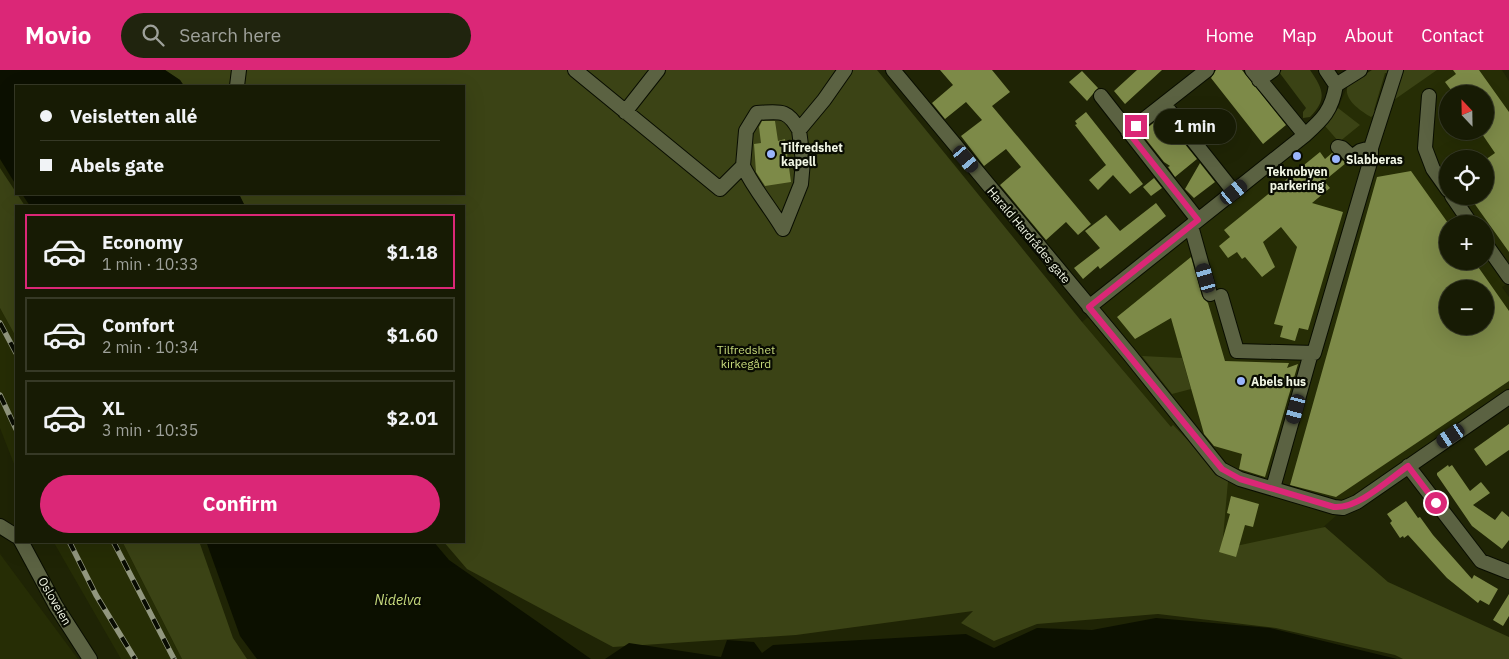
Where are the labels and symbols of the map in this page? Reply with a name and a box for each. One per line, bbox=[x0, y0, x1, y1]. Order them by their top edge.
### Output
north arrow bbox=[1439, 85, 1494, 140]
callout: 1 min bbox=[1154, 108, 1236, 144]
route end bbox=[1125, 115, 1147, 137]
place label: Tilfredshet kapell bbox=[781, 140, 843, 169]
car bbox=[950, 143, 981, 175]
marker: Tilfredshet kapell bbox=[765, 148, 777, 160]
marker: Teknobyen parkering bbox=[1291, 150, 1303, 162]
place label: Slabberas bbox=[1346, 152, 1403, 167]
marker: Slabberas bbox=[1330, 153, 1342, 165]
place label: Teknobyen parkering bbox=[1266, 164, 1328, 193]
car bbox=[1217, 177, 1250, 207]
street label: Harald Hardrådes gate bbox=[984, 184, 1074, 287]
car bbox=[1194, 262, 1217, 294]
park label: Tilfredshet kirkegård bbox=[717, 342, 775, 371]
place label: Abels hus bbox=[1251, 374, 1306, 389]
marker: Abels hus bbox=[1235, 375, 1247, 387]
car bbox=[1284, 393, 1307, 425]
car bbox=[1434, 421, 1467, 451]
route start bbox=[1425, 492, 1447, 514]
street label: Osloveien bbox=[35, 574, 75, 628]
water label: Nidelva bbox=[374, 591, 422, 609]

